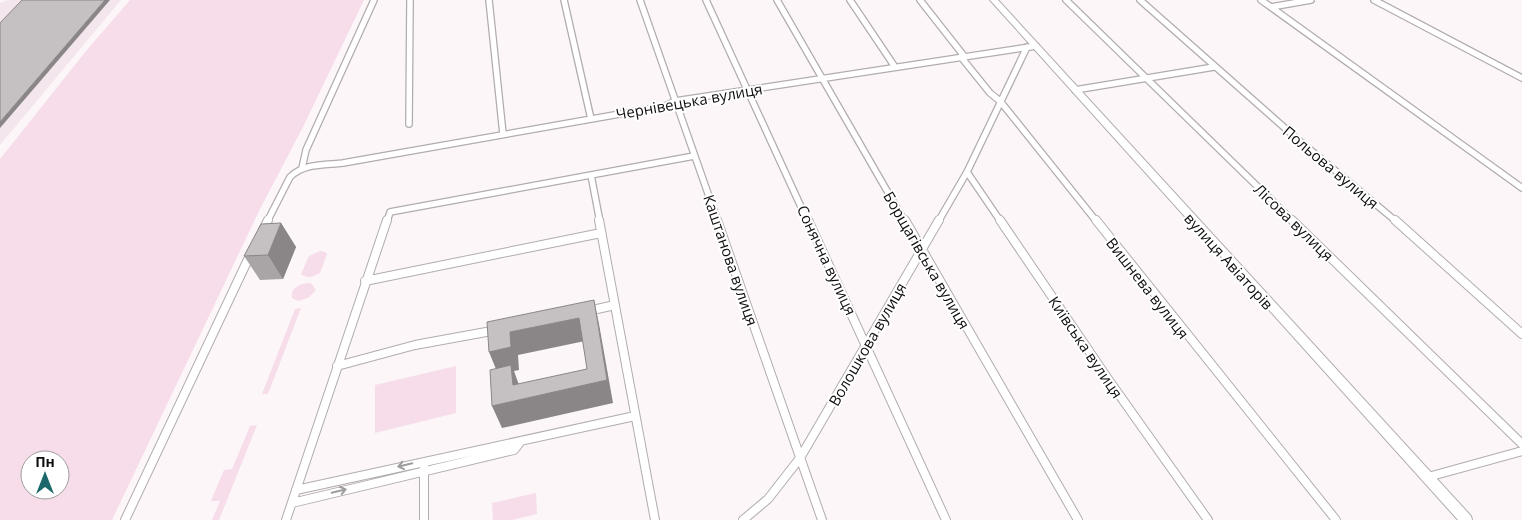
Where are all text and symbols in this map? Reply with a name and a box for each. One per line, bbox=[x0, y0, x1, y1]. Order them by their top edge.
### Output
street label: Чернівецька вулиця bbox=[614, 78, 764, 124]
street label: Польова вулиця bbox=[1279, 121, 1383, 213]
street label: Лісова вулиця bbox=[1250, 179, 1338, 265]
street label: Борщагівська вулиця bbox=[879, 187, 975, 333]
street label: Каштанова вулиця bbox=[699, 192, 763, 328]
street label: Сонячна вулиця bbox=[793, 202, 861, 318]
street label: вулиця Авіаторів bbox=[1180, 208, 1278, 314]
street label: Вишнева вулиця bbox=[1102, 233, 1194, 343]
street label: Волошкова вулиця bbox=[824, 279, 910, 409]
street label: Київська вулиця bbox=[1044, 292, 1128, 402]
north arrow bbox=[20, 450, 70, 500]
text: Пн bbox=[35, 452, 55, 471]
one-way arrow bbox=[398, 461, 414, 470]
one-way arrow bbox=[330, 486, 346, 495]

